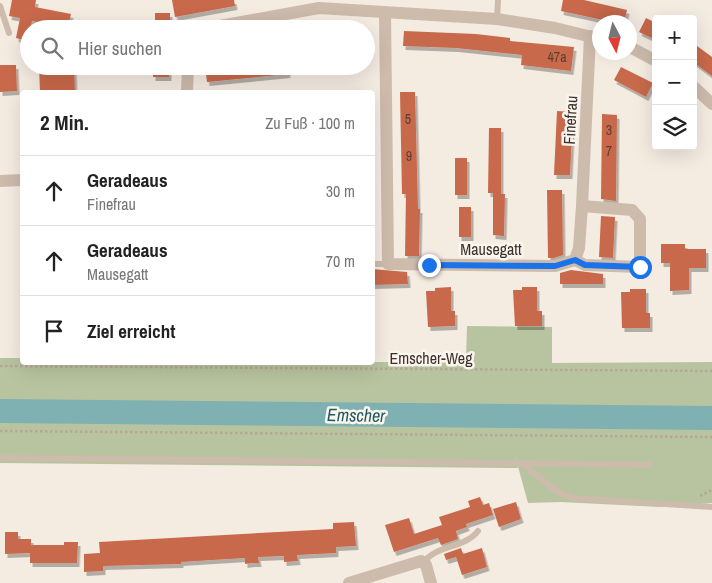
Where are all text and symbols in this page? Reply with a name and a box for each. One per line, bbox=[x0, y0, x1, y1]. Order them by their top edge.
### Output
north arrow bbox=[592, 15, 637, 60]
map controls bbox=[652, 15, 697, 150]
button: + bbox=[652, 15, 697, 60]
search box bbox=[20, 20, 375, 75]
icon: search bbox=[38, 34, 66, 62]
text: Hier suchen bbox=[78, 35, 162, 61]
house number: 47a bbox=[547, 48, 567, 66]
button: − bbox=[652, 60, 697, 105]
street label: Finefrau bbox=[558, 95, 582, 145]
button: layers bbox=[652, 105, 697, 150]
text: 2 Min. bbox=[40, 108, 89, 137]
house number: 5 bbox=[405, 110, 411, 128]
text: Zu Fuß · 100 m bbox=[265, 112, 355, 134]
house number: 3 bbox=[606, 121, 612, 139]
house number: 7 bbox=[606, 142, 612, 160]
house number: 9 bbox=[406, 147, 412, 165]
text: Geradeaus bbox=[87, 167, 168, 193]
icon: ahead bbox=[40, 177, 68, 205]
text: 30 m bbox=[326, 180, 355, 202]
text: Finefrau bbox=[87, 193, 136, 215]
text: Geradeaus bbox=[87, 237, 168, 263]
street label: Mausegatt bbox=[460, 238, 522, 260]
icon: ahead bbox=[40, 247, 68, 275]
text: 70 m bbox=[326, 250, 355, 272]
route end bbox=[418, 254, 441, 277]
route start bbox=[629, 256, 652, 279]
text: Mausegatt bbox=[87, 263, 148, 285]
icon: arrive bbox=[40, 317, 68, 345]
text: Ziel erreicht bbox=[87, 318, 175, 344]
street label: Emscher-Weg bbox=[390, 347, 473, 369]
water label: Emscher bbox=[327, 402, 386, 428]

